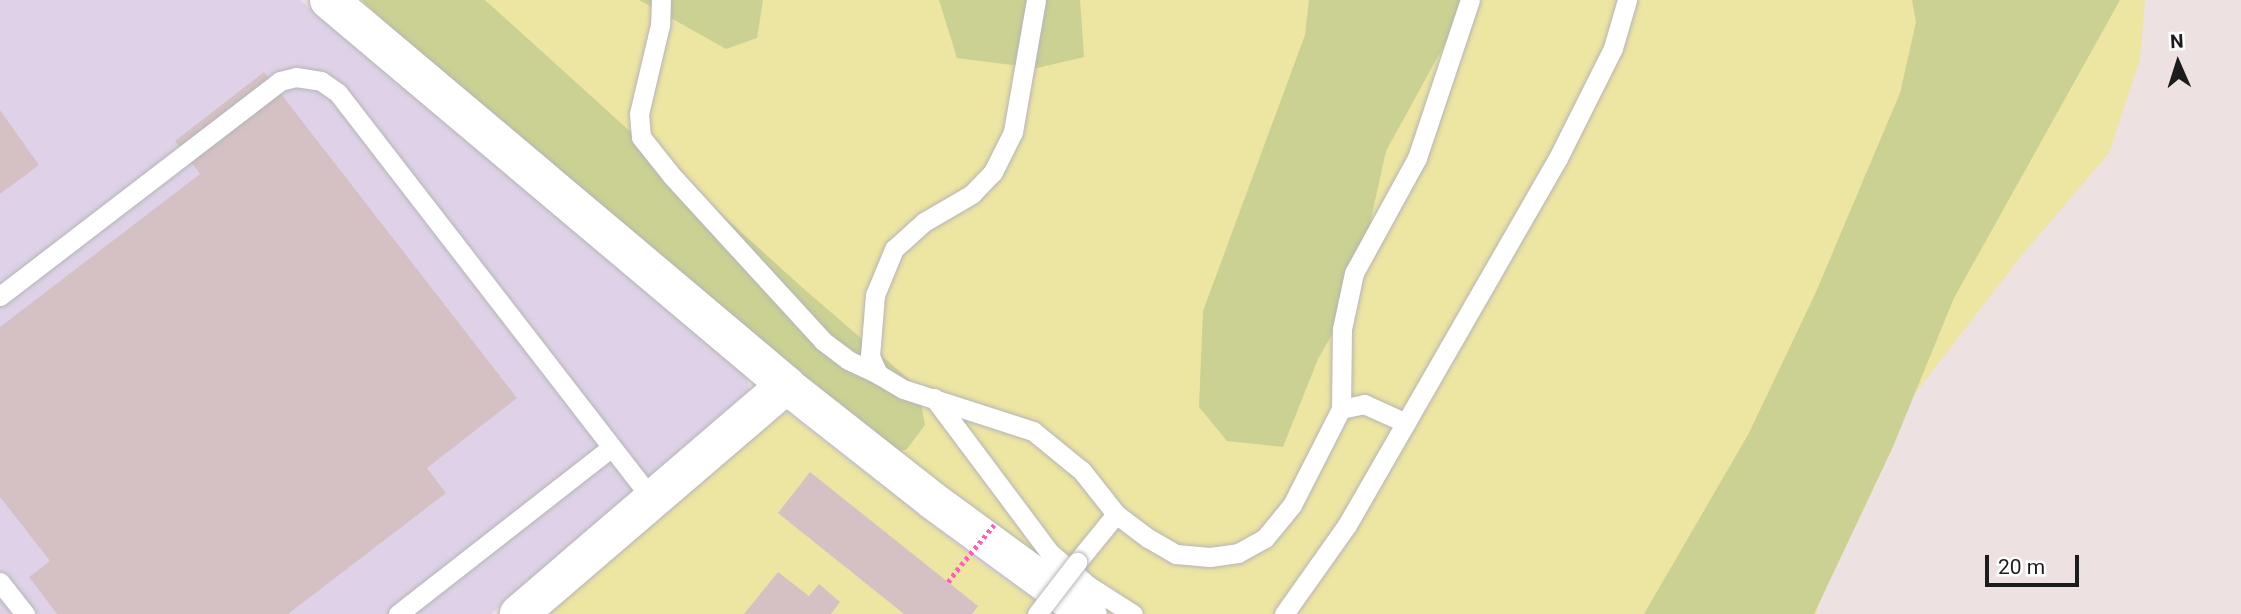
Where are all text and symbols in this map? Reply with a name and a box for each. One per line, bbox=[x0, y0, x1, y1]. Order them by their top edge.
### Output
north arrow bbox=[2143, 28, 2213, 98]
text: N bbox=[2170, 30, 2184, 53]
scale bar bbox=[1989, 540, 2084, 584]
text: 20 m bbox=[1998, 555, 2045, 579]

